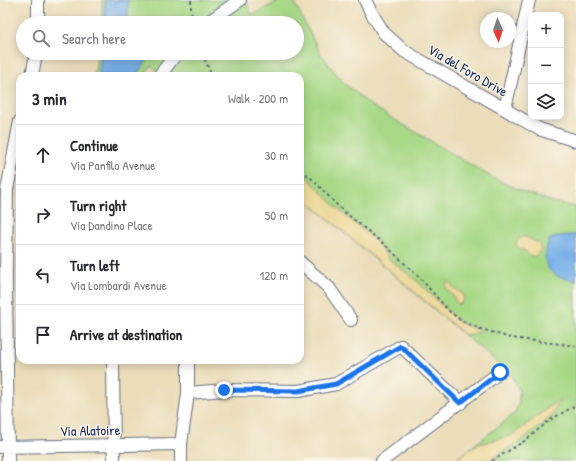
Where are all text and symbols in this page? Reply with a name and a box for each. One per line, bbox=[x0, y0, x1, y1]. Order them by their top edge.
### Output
north arrow bbox=[480, 12, 516, 48]
map controls bbox=[528, 12, 564, 120]
button: + bbox=[528, 12, 564, 48]
search box bbox=[16, 16, 304, 60]
icon: search bbox=[30, 27, 52, 49]
text: Search here bbox=[62, 28, 126, 49]
street label: Via del Foro Drive bbox=[425, 39, 512, 101]
button: − bbox=[528, 48, 564, 84]
button: layers bbox=[528, 84, 564, 120]
text: 3 min bbox=[32, 87, 67, 110]
text: Walk · 200 m bbox=[228, 89, 288, 107]
text: Continue bbox=[70, 135, 118, 156]
icon: ahead bbox=[32, 144, 54, 166]
text: 30 m bbox=[265, 146, 288, 164]
text: Via Panfilo Avenue bbox=[70, 156, 155, 174]
text: Turn right bbox=[70, 195, 126, 216]
icon: right bbox=[32, 204, 54, 226]
text: 50 m bbox=[265, 206, 288, 224]
text: Via Dandino Place bbox=[70, 216, 153, 234]
text: Turn left bbox=[70, 255, 120, 276]
icon: left bbox=[32, 264, 54, 286]
text: 120 m bbox=[260, 266, 288, 284]
text: Via Lombardi Avenue bbox=[70, 276, 167, 294]
icon: arrive bbox=[32, 324, 54, 346]
text: Arrive at destination bbox=[70, 324, 182, 345]
route start bbox=[491, 363, 509, 381]
route end bbox=[215, 381, 233, 399]
street label: Via Alatoire bbox=[60, 420, 121, 440]

